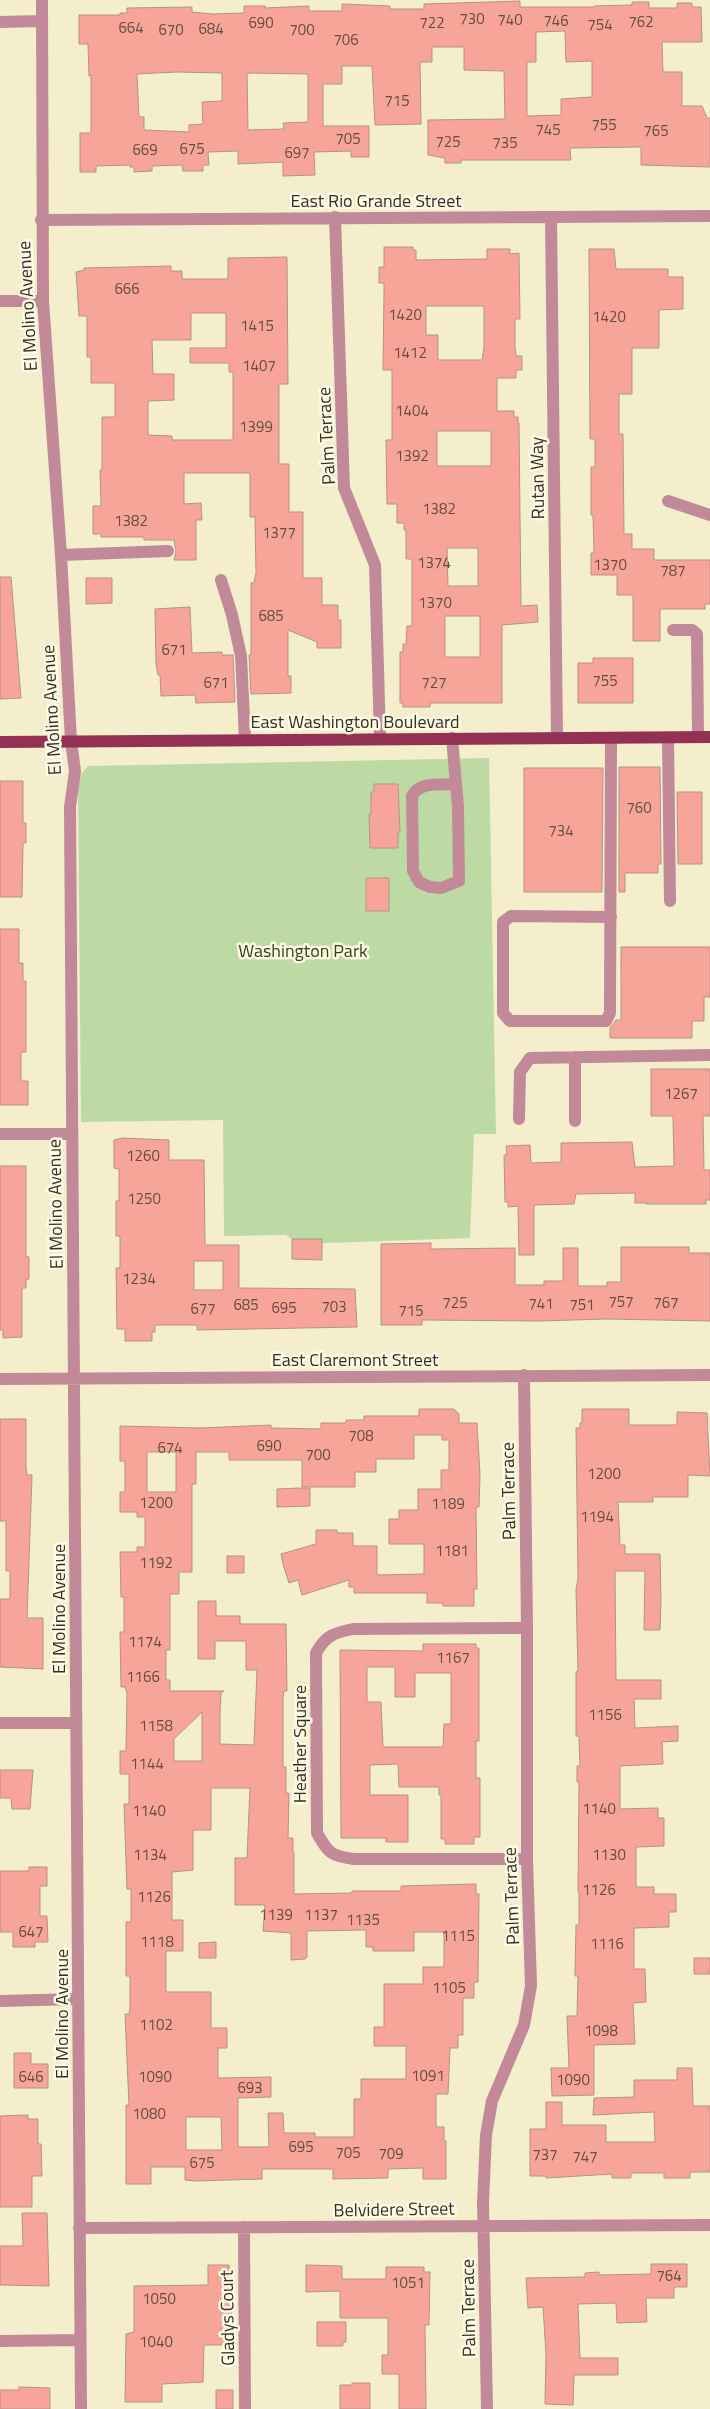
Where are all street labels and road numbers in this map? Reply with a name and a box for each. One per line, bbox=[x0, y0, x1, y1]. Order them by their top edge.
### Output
street label: East Rio Grande Street bbox=[290, 187, 462, 214]
street label: El Molino Avenue bbox=[10, 240, 44, 372]
street label: Palm Terrace bbox=[310, 386, 342, 486]
street label: Rutan Way bbox=[523, 436, 551, 520]
street label: El Molino Avenue bbox=[34, 644, 68, 776]
street label: East Washington Boulevard bbox=[251, 708, 459, 735]
street label: El Molino Avenue bbox=[40, 1139, 70, 1269]
street label: East Claremont Street bbox=[272, 1346, 439, 1373]
street label: Palm Terrace bbox=[494, 1442, 522, 1540]
street label: El Molino Avenue bbox=[45, 1544, 72, 1674]
street label: Heather Square bbox=[286, 1685, 313, 1803]
street label: Palm Terrace bbox=[496, 1847, 526, 1945]
street label: El Molino Avenue bbox=[48, 1949, 75, 2079]
street label: Belvidere Street bbox=[333, 2194, 455, 2224]
street label: Palm Terrace bbox=[454, 2259, 482, 2357]
street label: Gladys Court bbox=[213, 2269, 241, 2366]

